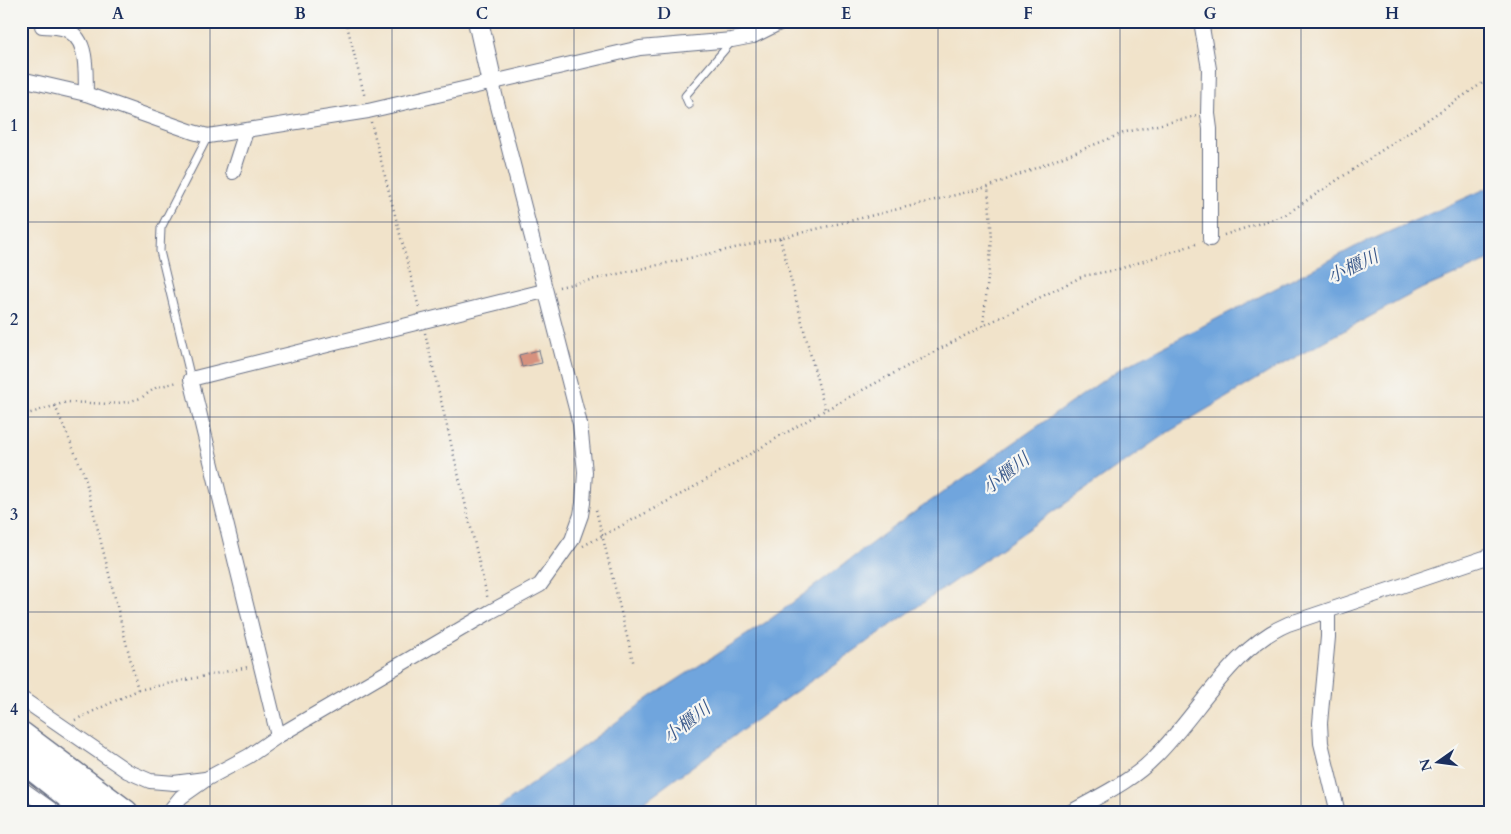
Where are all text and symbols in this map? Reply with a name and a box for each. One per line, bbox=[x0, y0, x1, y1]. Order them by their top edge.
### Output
text: A bbox=[112, 3, 124, 25]
text: B bbox=[294, 3, 306, 25]
text: C bbox=[476, 3, 488, 25]
text: D bbox=[657, 3, 671, 25]
text: E bbox=[841, 3, 851, 25]
text: F bbox=[1023, 3, 1033, 25]
text: G bbox=[1203, 3, 1217, 25]
text: H bbox=[1385, 3, 1399, 25]
text: 1 bbox=[10, 115, 18, 137]
water label: 小櫃川 bbox=[1323, 243, 1385, 290]
text: 2 bbox=[10, 309, 18, 331]
water label: 小櫃川 bbox=[977, 446, 1037, 500]
text: 3 bbox=[10, 504, 18, 526]
water label: 小櫃川 bbox=[658, 695, 718, 749]
text: 4 bbox=[10, 699, 18, 721]
north arrow bbox=[1414, 736, 1464, 786]
text: N bbox=[1415, 757, 1437, 773]

